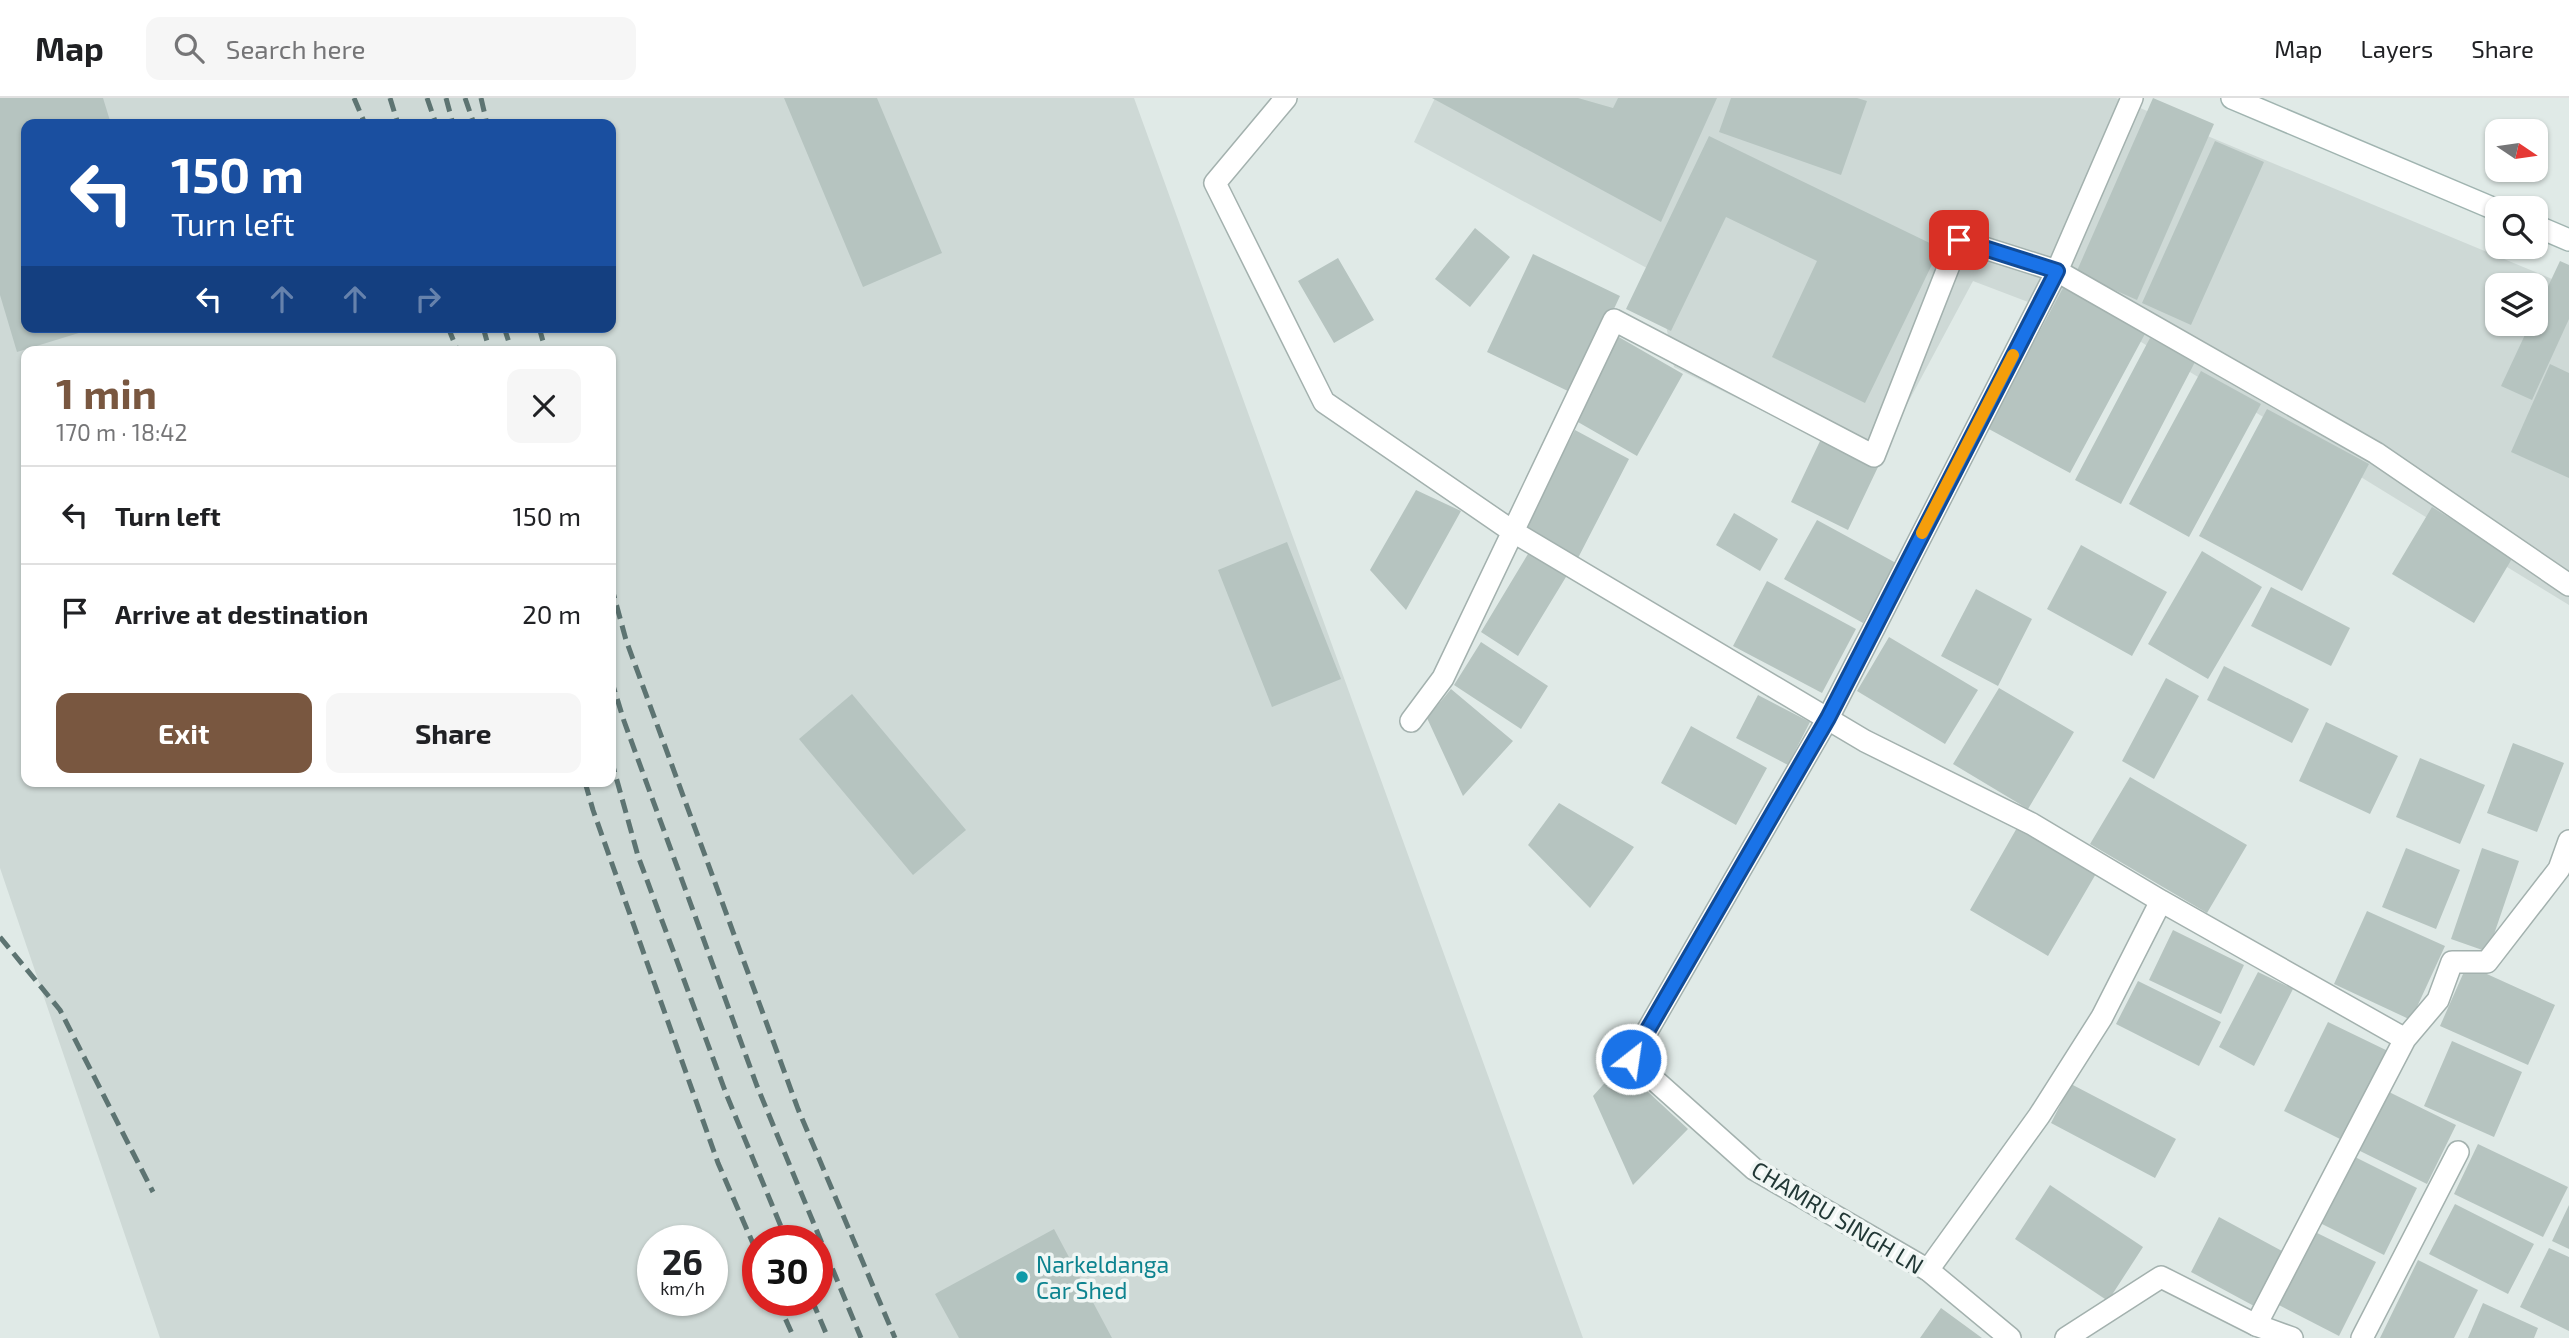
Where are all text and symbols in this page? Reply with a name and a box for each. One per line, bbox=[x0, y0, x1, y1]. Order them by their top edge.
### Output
search box bbox=[146, 17, 636, 80]
text: Map bbox=[35, 28, 104, 68]
icon: search bbox=[170, 29, 208, 67]
text: Search here bbox=[226, 33, 365, 64]
text: Map bbox=[2274, 34, 2322, 63]
text: Layers bbox=[2360, 34, 2433, 63]
text: Share bbox=[2471, 34, 2534, 63]
north arrow bbox=[2485, 119, 2548, 182]
map controls bbox=[2485, 119, 2548, 336]
text: 150 m bbox=[171, 144, 304, 203]
icon: left bbox=[56, 147, 147, 238]
button: search bbox=[2485, 196, 2548, 259]
text: Turn left bbox=[171, 204, 295, 242]
pin bbox=[1929, 210, 1989, 270]
icon: arrive bbox=[1940, 221, 1978, 259]
button: layers bbox=[2485, 273, 2548, 336]
icon: left bbox=[190, 280, 228, 318]
icon: ahead bbox=[263, 280, 301, 318]
icon: ahead bbox=[336, 280, 374, 318]
icon: right bbox=[409, 280, 447, 318]
text: 1 min bbox=[56, 367, 157, 417]
button: close bbox=[507, 369, 581, 443]
text: 170 m · 18:42 bbox=[56, 418, 187, 446]
icon: left bbox=[56, 496, 94, 534]
text: Turn left bbox=[115, 500, 221, 531]
text: 150 m bbox=[512, 500, 581, 531]
icon: arrive bbox=[56, 594, 94, 632]
text: Arrive at destination bbox=[115, 598, 368, 629]
text: 20 m bbox=[522, 598, 581, 629]
button: Exit bbox=[56, 693, 312, 773]
button: Share bbox=[326, 693, 581, 773]
position arrow bbox=[1594, 1022, 1668, 1096]
street label: CHAMRU SINGH LN bbox=[1747, 1155, 1929, 1279]
speed limit sign: 30 bbox=[742, 1225, 833, 1316]
text: 26 bbox=[662, 1240, 703, 1282]
place label: Narkeldanga Car Shed bbox=[1036, 1250, 1169, 1304]
marker: Narkeldanga Car Shed bbox=[1014, 1269, 1030, 1285]
text: km/h bbox=[660, 1277, 705, 1299]

